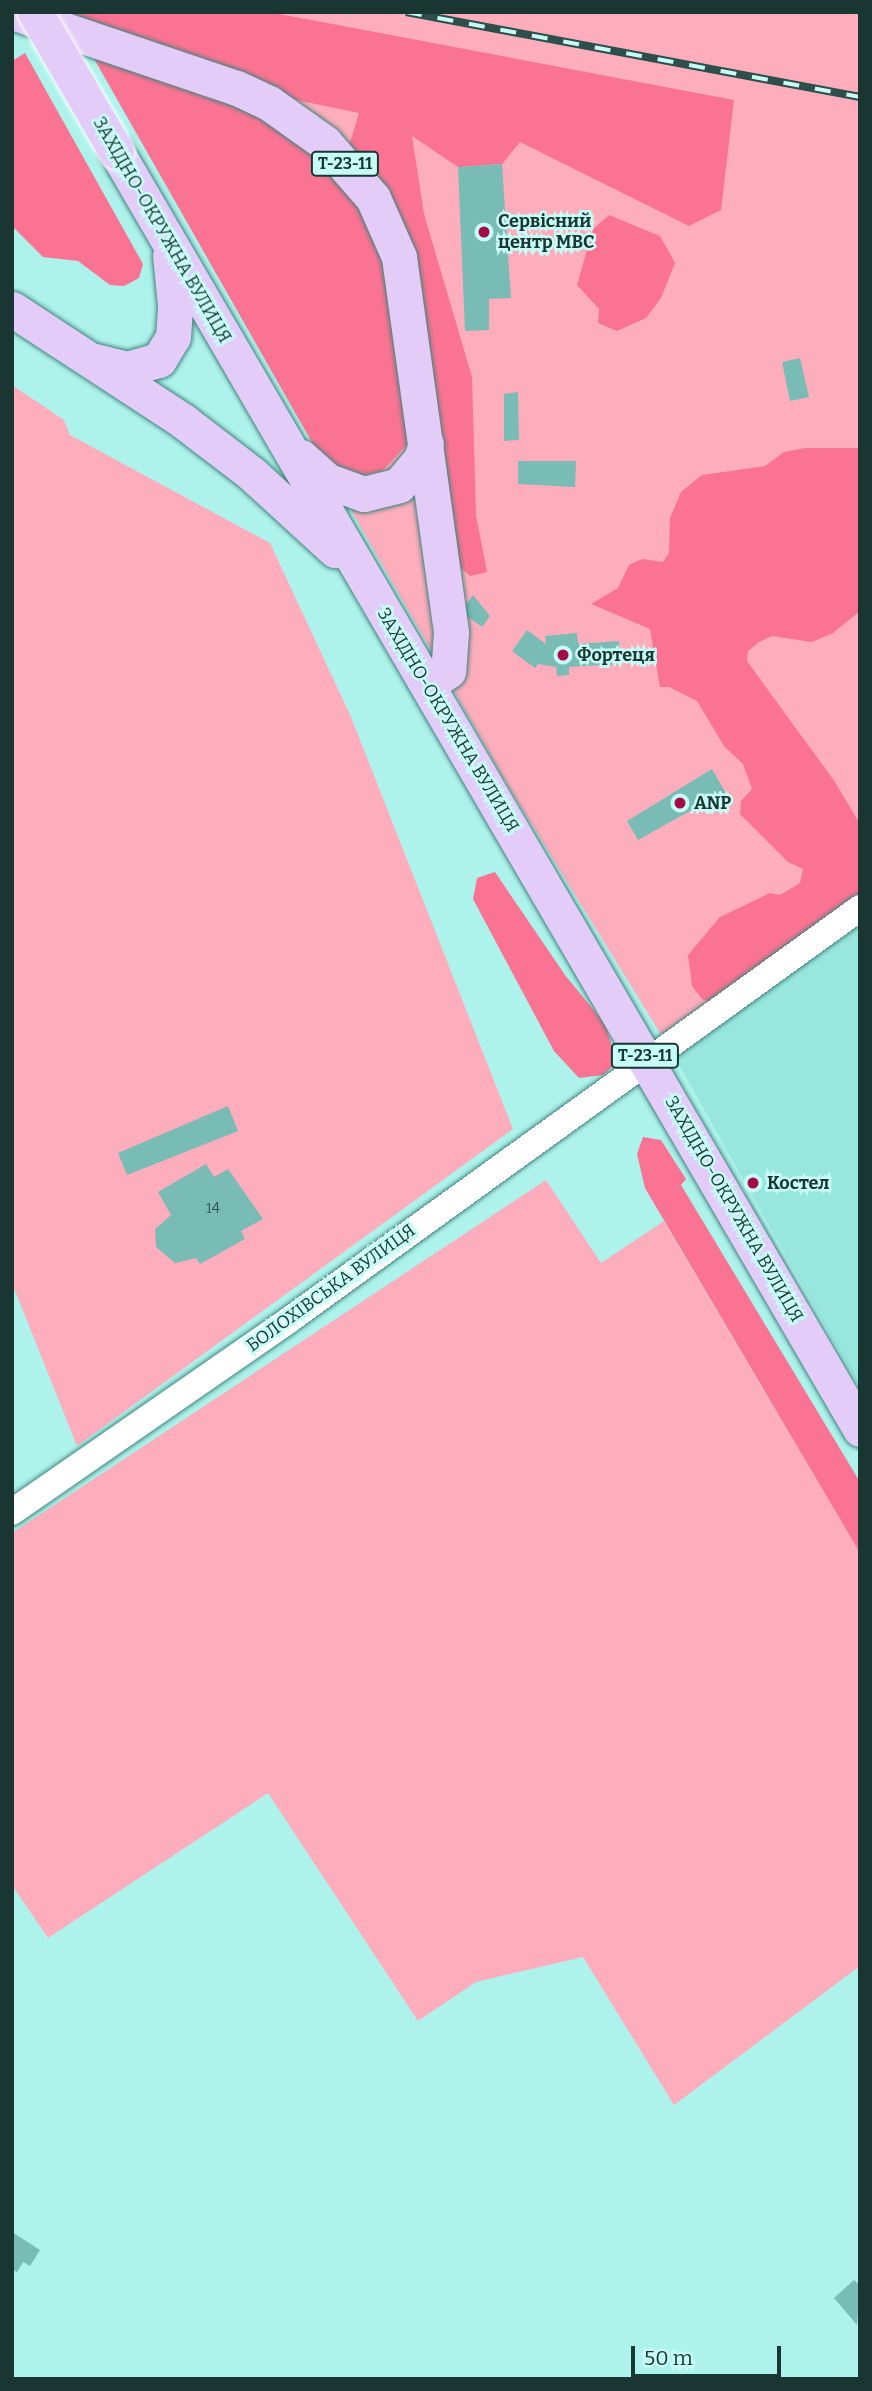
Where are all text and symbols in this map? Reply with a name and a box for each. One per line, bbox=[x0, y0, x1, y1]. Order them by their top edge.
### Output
street label: ЗАХІДНО-ОКРУЖНА ВУЛИЦЯ bbox=[88, 113, 236, 347]
road number: Т-23-11 bbox=[310, 152, 380, 176]
place label: Сервісний центр МВС bbox=[498, 211, 594, 254]
marker: Сервісний центр МВС bbox=[476, 224, 492, 240]
street label: ЗАХІДНО-ОКРУЖНА ВУЛИЦЯ bbox=[372, 604, 524, 836]
place label: Фортеця bbox=[577, 644, 655, 666]
marker: Фортеця bbox=[555, 647, 571, 663]
place label: ANP bbox=[694, 792, 731, 814]
marker: ANP bbox=[672, 795, 688, 811]
road number: Т-23-11 bbox=[610, 1044, 680, 1068]
street label: ЗАХІДНО-ОКРУЖНА ВУЛИЦЯ bbox=[660, 1092, 808, 1326]
place label: Костел bbox=[767, 1172, 829, 1194]
marker: Костел bbox=[745, 1175, 761, 1191]
house number: 14 bbox=[206, 1201, 220, 1217]
street label: БОЛОХІВСЬКА ВУЛИЦЯ bbox=[242, 1219, 420, 1357]
scale bar bbox=[634, 2332, 784, 2376]
text: 50 m bbox=[644, 2345, 693, 2371]

